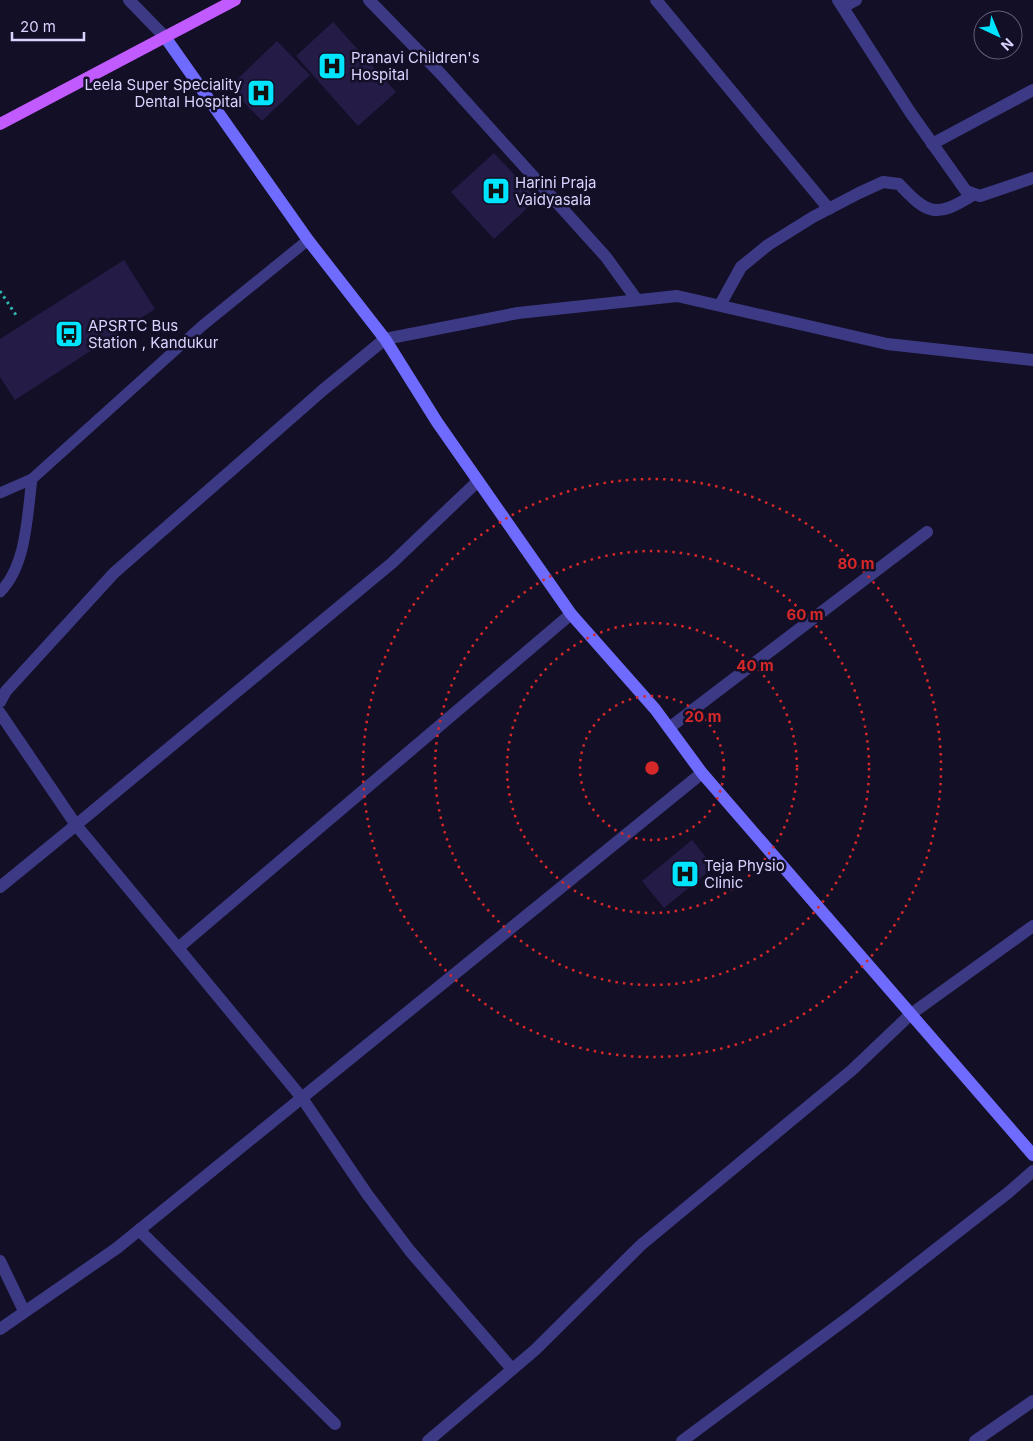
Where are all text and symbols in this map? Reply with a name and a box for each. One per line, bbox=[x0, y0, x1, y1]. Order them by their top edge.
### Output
scale bar bbox=[12, 10, 85, 42]
north arrow bbox=[973, 10, 1023, 60]
text: 20 m bbox=[20, 17, 56, 36]
text: N bbox=[998, 35, 1017, 55]
place label: Pranavi Children's Hospital bbox=[351, 48, 480, 84]
hospital icon: Pranavi Children's Hospital bbox=[317, 51, 347, 81]
place label: Leela Super Speciality Dental Hospital bbox=[84, 75, 243, 111]
hospital icon: Leela Super Speciality Dental Hospital bbox=[246, 78, 276, 108]
place label: Harini Praja Vaidyasala bbox=[515, 173, 597, 209]
hospital icon: Harini Praja Vaidyasala bbox=[481, 176, 511, 206]
place label: APSRTC Bus Station , Kandukur bbox=[88, 316, 219, 352]
bus stop icon: APSRTC Bus Station , Kandukur bbox=[54, 319, 84, 349]
text: 80 m bbox=[837, 554, 875, 573]
text: 60 m bbox=[786, 605, 824, 624]
text: 40 m bbox=[736, 656, 774, 675]
text: 20 m bbox=[685, 707, 721, 726]
centre of rings bbox=[643, 759, 661, 777]
place label: Teja Physio Clinic bbox=[704, 856, 785, 892]
hospital icon: Teja Physio Clinic bbox=[670, 859, 700, 889]

